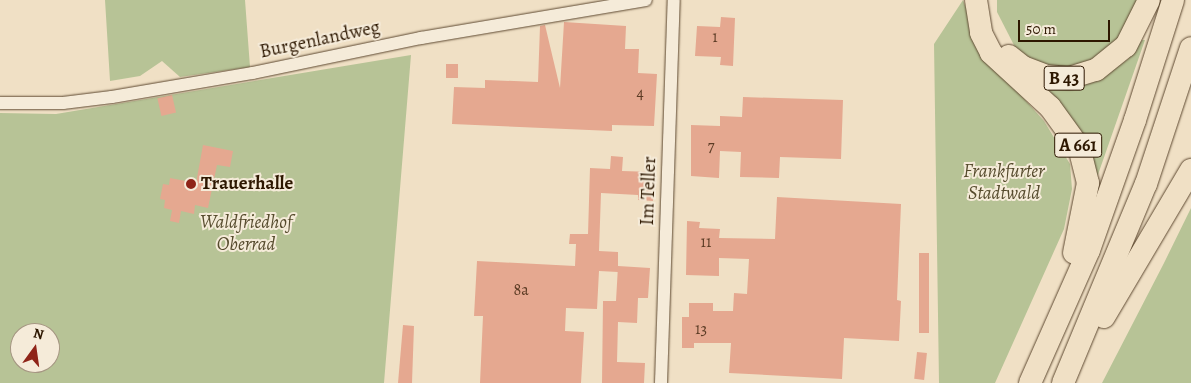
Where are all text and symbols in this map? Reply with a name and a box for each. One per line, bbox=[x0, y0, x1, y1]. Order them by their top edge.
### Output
scale bar bbox=[1021, 10, 1114, 42]
street label: Burgenlandweg bbox=[258, 16, 382, 64]
text: 50 m bbox=[1026, 19, 1056, 39]
house number: 1 bbox=[712, 27, 718, 47]
road number: B 43 bbox=[1043, 62, 1085, 94]
house number: 4 bbox=[636, 83, 644, 103]
road number: A 661 bbox=[1053, 130, 1103, 160]
house number: 7 bbox=[708, 136, 714, 156]
street label: Im Teller bbox=[636, 156, 662, 226]
park label: Frankfurter Stadtwald bbox=[963, 161, 1045, 205]
place label: Trauerhalle bbox=[201, 173, 293, 195]
marker: Trauerhalle bbox=[185, 178, 197, 190]
park label: Waldfriedhof Oberrad bbox=[200, 212, 292, 256]
house number: 11 bbox=[701, 232, 711, 252]
house number: 8a bbox=[513, 280, 529, 300]
house number: 13 bbox=[695, 319, 707, 339]
north arrow bbox=[10, 323, 60, 373]
text: N bbox=[31, 323, 46, 344]

